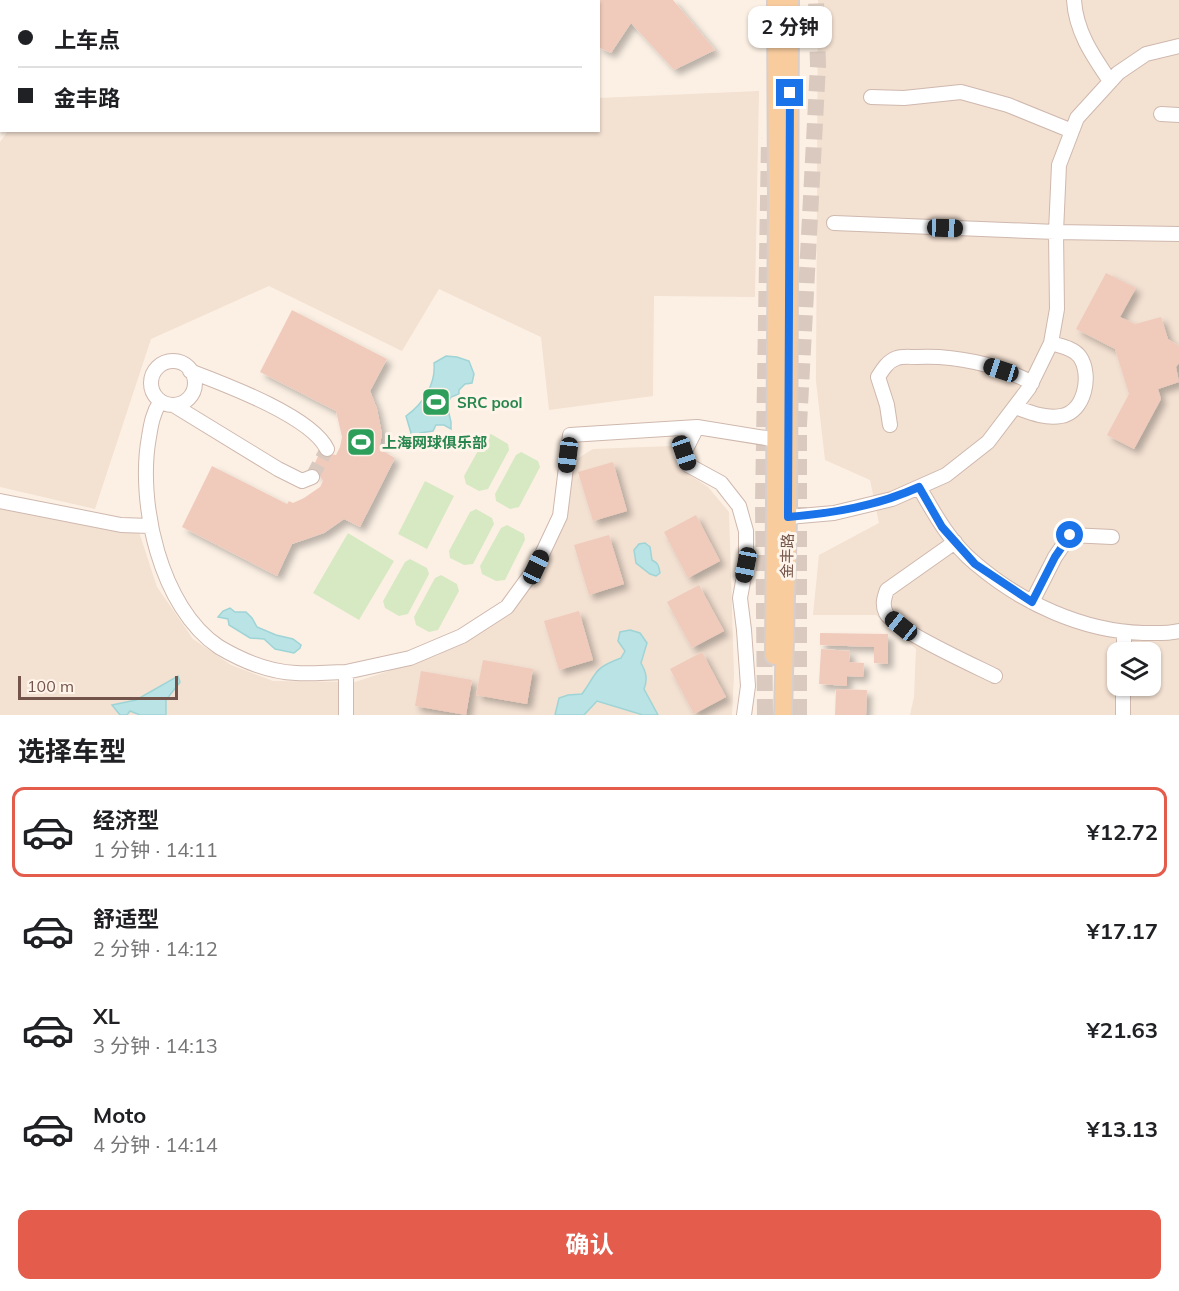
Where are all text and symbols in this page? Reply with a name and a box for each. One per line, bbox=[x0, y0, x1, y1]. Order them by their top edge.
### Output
callout: 2 分钟 bbox=[748, 6, 832, 48]
text: 2 分钟 bbox=[761, 14, 819, 39]
text: 上车点 bbox=[54, 26, 120, 54]
route end bbox=[776, 79, 803, 106]
text: 金丰路 bbox=[54, 84, 120, 112]
car bbox=[927, 218, 963, 238]
car bbox=[981, 356, 1021, 384]
sports icon: SRC pool bbox=[420, 386, 452, 418]
place label: SRC pool bbox=[457, 393, 523, 412]
sports icon: 上海网球俱乐部 bbox=[345, 426, 377, 458]
place label: 上海网球俱乐部 bbox=[382, 433, 487, 452]
car bbox=[670, 433, 698, 473]
car bbox=[557, 436, 579, 474]
route start bbox=[1056, 521, 1083, 548]
street label: 金丰路 bbox=[777, 533, 797, 579]
car bbox=[734, 546, 758, 584]
car bbox=[520, 547, 552, 587]
car bbox=[881, 608, 921, 644]
map controls bbox=[1107, 642, 1161, 696]
button: layers bbox=[1107, 642, 1161, 696]
scale bar bbox=[18, 673, 178, 700]
text: 100 m bbox=[27, 676, 74, 696]
text: 选择车型 bbox=[18, 734, 126, 768]
icon: car bbox=[21, 805, 75, 859]
text: 经济型 bbox=[93, 806, 159, 834]
text: ¥12.72 bbox=[1087, 818, 1158, 846]
text: 1 分钟 · 14:11 bbox=[93, 837, 218, 862]
icon: car bbox=[21, 904, 75, 958]
text: 舒适型 bbox=[93, 905, 159, 933]
text: ¥17.17 bbox=[1087, 917, 1158, 945]
text: 2 分钟 · 14:12 bbox=[93, 936, 218, 961]
text: XL bbox=[93, 1002, 120, 1030]
icon: car bbox=[21, 1003, 75, 1057]
text: ¥21.63 bbox=[1087, 1016, 1158, 1044]
text: 3 分钟 · 14:13 bbox=[93, 1033, 218, 1058]
text: Moto bbox=[93, 1101, 146, 1129]
icon: car bbox=[21, 1102, 75, 1156]
text: ¥13.13 bbox=[1087, 1115, 1158, 1143]
text: 4 分钟 · 14:14 bbox=[93, 1132, 218, 1157]
button: 确认 bbox=[18, 1210, 1161, 1279]

